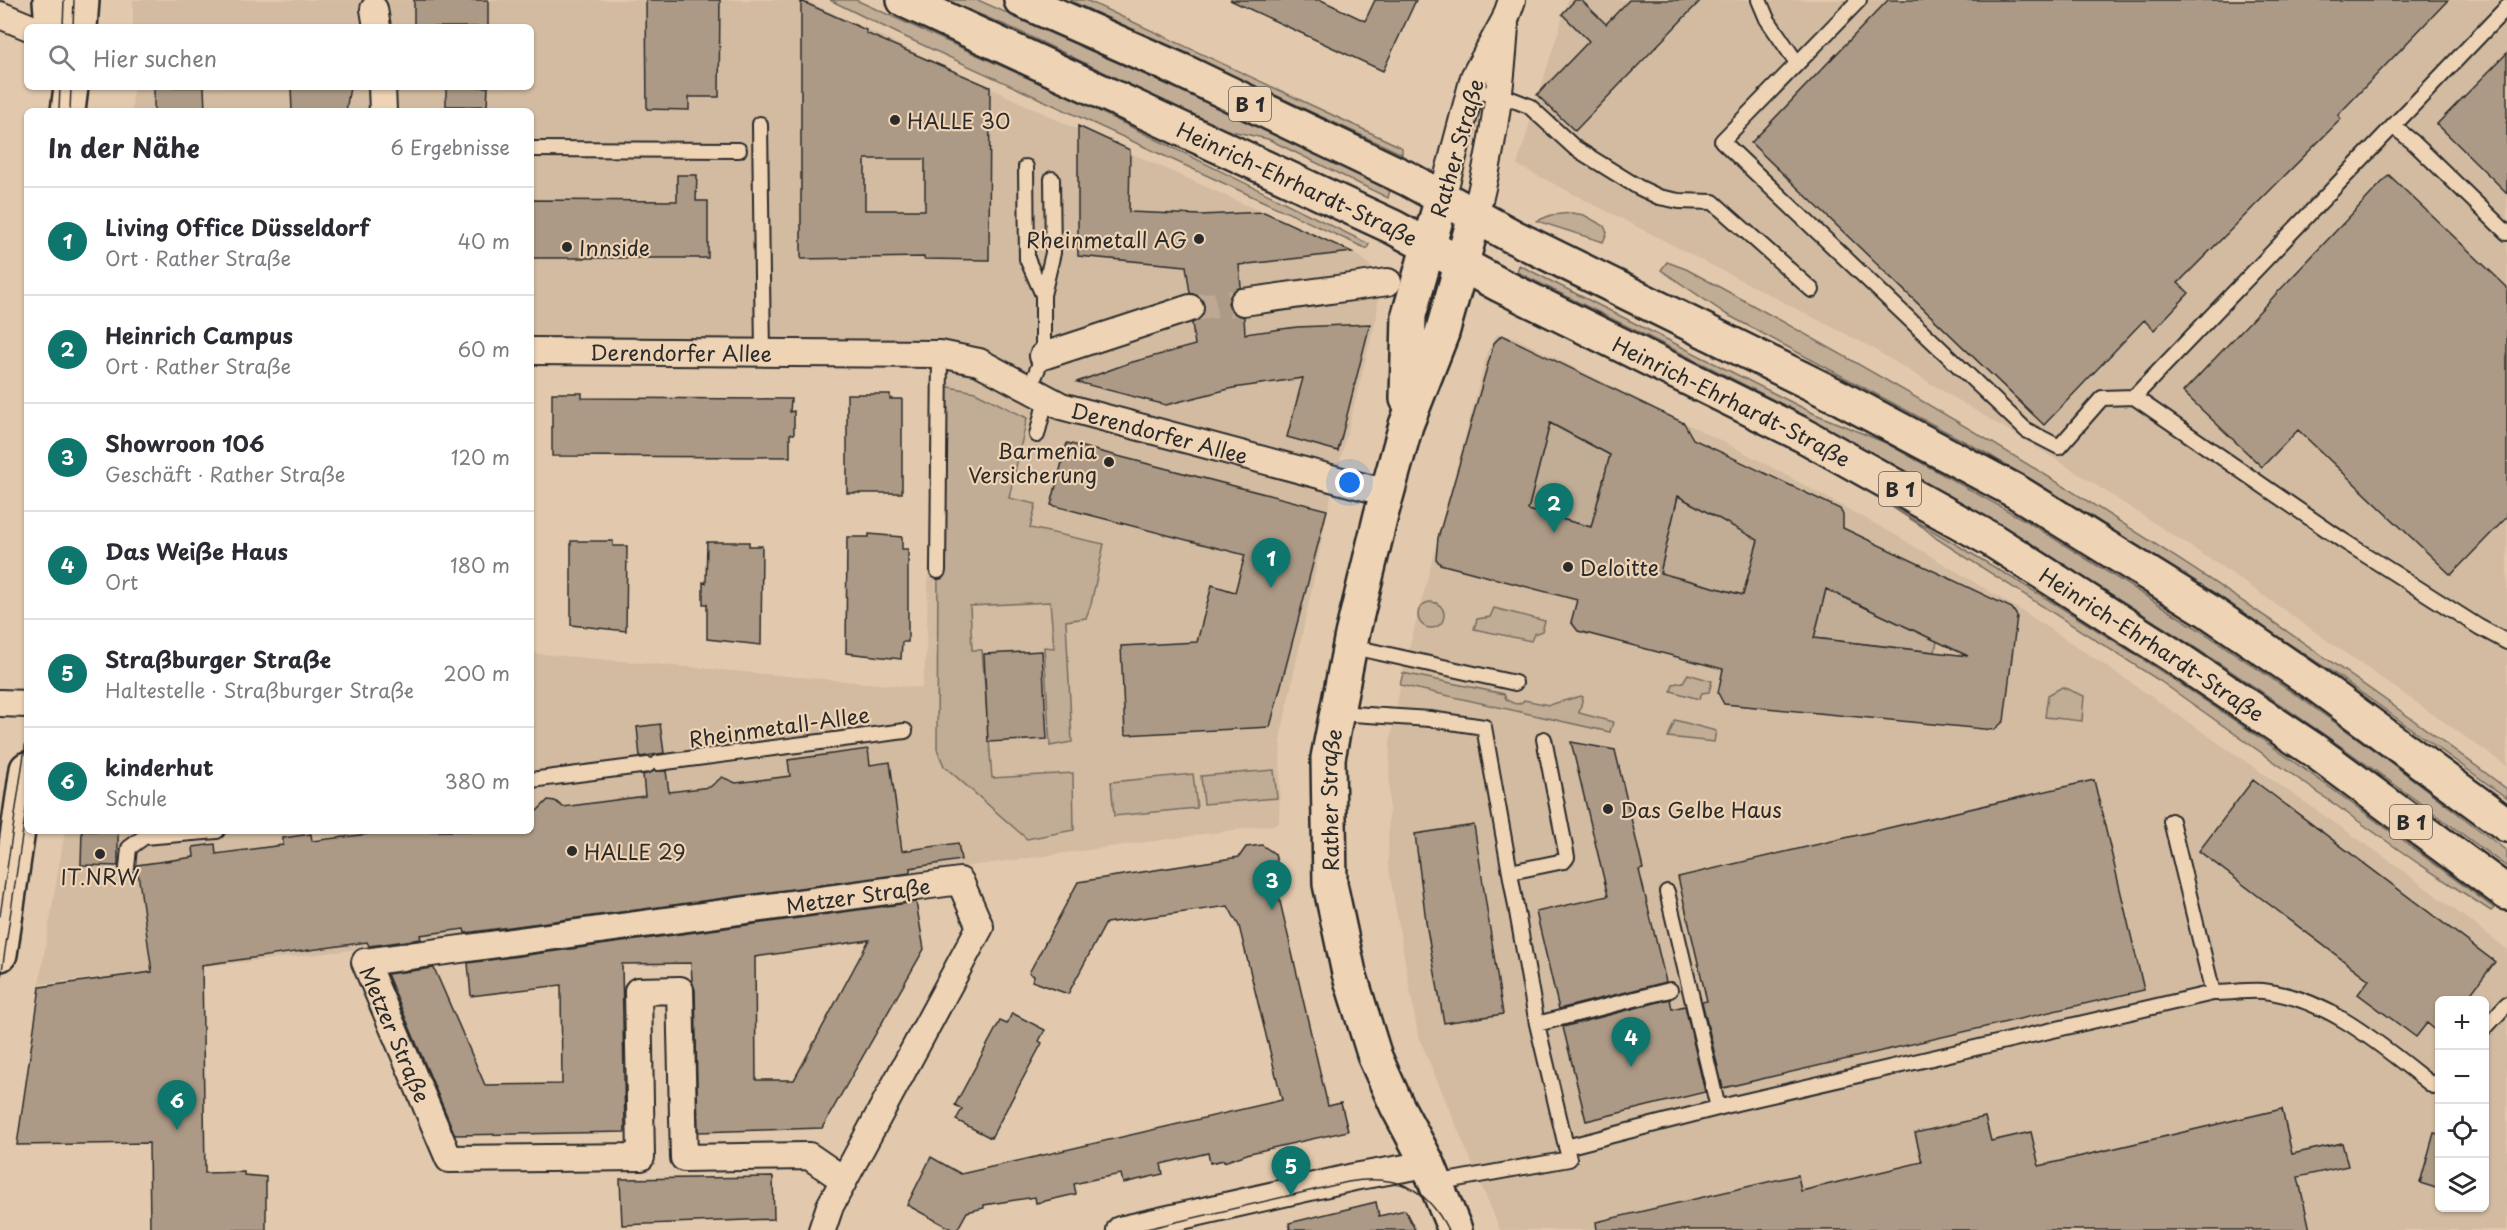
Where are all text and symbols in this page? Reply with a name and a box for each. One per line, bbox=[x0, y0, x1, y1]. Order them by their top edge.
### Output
search box bbox=[24, 24, 534, 90]
icon: search bbox=[45, 41, 78, 74]
text: Hier suchen bbox=[93, 41, 217, 74]
street label: Rather Straße bbox=[1421, 75, 1491, 221]
road number: B 1 bbox=[1229, 87, 1271, 121]
place label: HALLE 30 bbox=[907, 104, 1010, 136]
marker: HALLE 30 bbox=[888, 113, 902, 127]
street label: Heinrich-Ehrhardt-Straße bbox=[1172, 113, 1424, 254]
text: In der Nähe bbox=[48, 128, 200, 167]
text: 6 Ergebnisse bbox=[390, 132, 510, 162]
text: Living Office Düsseldorf bbox=[105, 210, 369, 243]
place label: Rheinmetall AG bbox=[1026, 223, 1187, 255]
text: 1 bbox=[63, 226, 72, 256]
text: 40 m bbox=[458, 226, 510, 256]
place label: Innside bbox=[579, 231, 650, 263]
marker: Rheinmetall AG bbox=[1192, 232, 1206, 246]
marker: Innside bbox=[560, 240, 574, 254]
text: Ort · Rather Straße bbox=[105, 243, 291, 273]
text: Heinrich Campus bbox=[105, 318, 293, 351]
street label: Heinrich-Ehrhardt-Straße bbox=[1607, 327, 1857, 474]
text: 2 bbox=[60, 334, 75, 364]
text: 60 m bbox=[458, 334, 510, 364]
street label: Derendorfer Allee bbox=[590, 335, 772, 369]
text: Ort · Rather Straße bbox=[105, 351, 291, 381]
street label: Derendorfer Allee bbox=[1068, 393, 1252, 471]
text: Showroon 106 bbox=[105, 426, 264, 459]
place label: Barmenia Versicherung bbox=[968, 434, 1097, 490]
text: 3 bbox=[61, 442, 74, 472]
text: 120 m bbox=[451, 442, 510, 472]
marker: Barmenia Versicherung bbox=[1102, 455, 1116, 469]
text: Geschäft · Rather Straße bbox=[105, 459, 345, 489]
your location bbox=[1335, 468, 1364, 497]
road number: B 1 bbox=[1879, 472, 1921, 506]
pin: 2 bbox=[1534, 484, 1574, 533]
text: Das Weiße Haus bbox=[105, 534, 288, 567]
pin: 1 bbox=[1252, 538, 1290, 588]
text: 4 bbox=[61, 550, 74, 580]
text: 180 m bbox=[450, 550, 510, 580]
place label: Deloitte bbox=[1580, 551, 1659, 583]
street label: Heinrich-Ehrhardt-Straße bbox=[2034, 559, 2271, 729]
marker: Deloitte bbox=[1561, 560, 1575, 574]
text: Ort bbox=[105, 567, 138, 597]
text: Straßburger Straße bbox=[105, 642, 331, 675]
text: 5 bbox=[61, 658, 74, 688]
text: 200 m bbox=[443, 658, 510, 688]
text: Haltestelle · Straßburger Straße bbox=[105, 675, 414, 705]
street label: Rheinmetall-Allee bbox=[687, 697, 871, 755]
street label: Rather Straße bbox=[1312, 726, 1349, 872]
text: kinderhut bbox=[105, 750, 214, 783]
text: 6 bbox=[60, 766, 75, 796]
text: 380 m bbox=[444, 766, 510, 796]
text: Schule bbox=[105, 783, 167, 813]
place label: Das Gelbe Haus bbox=[1620, 793, 1782, 825]
marker: Das Gelbe Haus bbox=[1601, 802, 1615, 816]
road number: B 1 bbox=[2390, 805, 2432, 839]
place label: HALLE 29 bbox=[584, 835, 686, 867]
marker: HALLE 29 bbox=[565, 844, 579, 858]
marker: IT.NRW bbox=[93, 847, 107, 861]
place label: IT.NRW bbox=[60, 860, 140, 892]
pin: 3 bbox=[1252, 860, 1292, 910]
street label: Metzer Straße bbox=[784, 869, 932, 921]
street label: Metzer Straße bbox=[352, 961, 439, 1107]
map controls bbox=[2435, 996, 2489, 1212]
button: + bbox=[2435, 996, 2489, 1050]
pin: 4 bbox=[1612, 1018, 1650, 1067]
button: − bbox=[2435, 1050, 2489, 1104]
pin: 6 bbox=[158, 1080, 196, 1130]
button: locate bbox=[2435, 1104, 2489, 1158]
pin: 5 bbox=[1272, 1146, 1310, 1196]
button: layers bbox=[2435, 1158, 2489, 1212]

